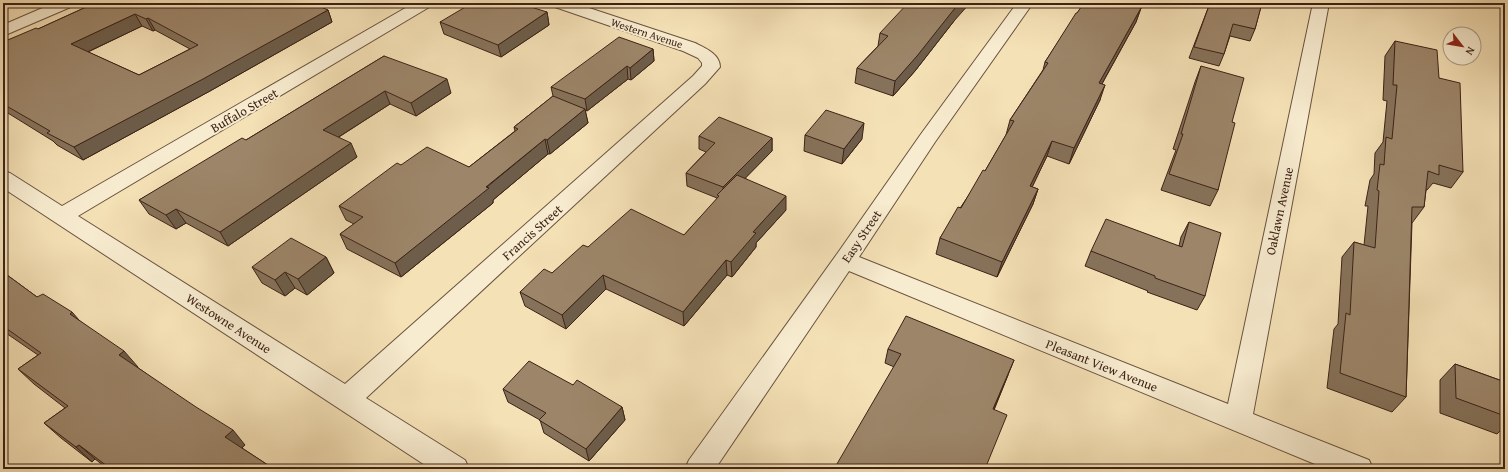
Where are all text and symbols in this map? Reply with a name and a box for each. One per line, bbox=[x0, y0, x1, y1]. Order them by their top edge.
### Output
street label: Western Avenue bbox=[609, 14, 685, 52]
north arrow bbox=[1442, 26, 1482, 66]
text: N bbox=[1461, 44, 1479, 59]
street label: Buffalo Street bbox=[207, 83, 282, 137]
street label: Oaklawn Avenue bbox=[1261, 165, 1298, 257]
street label: Francis Street bbox=[498, 200, 567, 265]
street label: Easy Street bbox=[837, 206, 886, 267]
street label: Westowne Avenue bbox=[182, 289, 275, 358]
street label: Pleasant View Avenue bbox=[1043, 334, 1161, 397]

